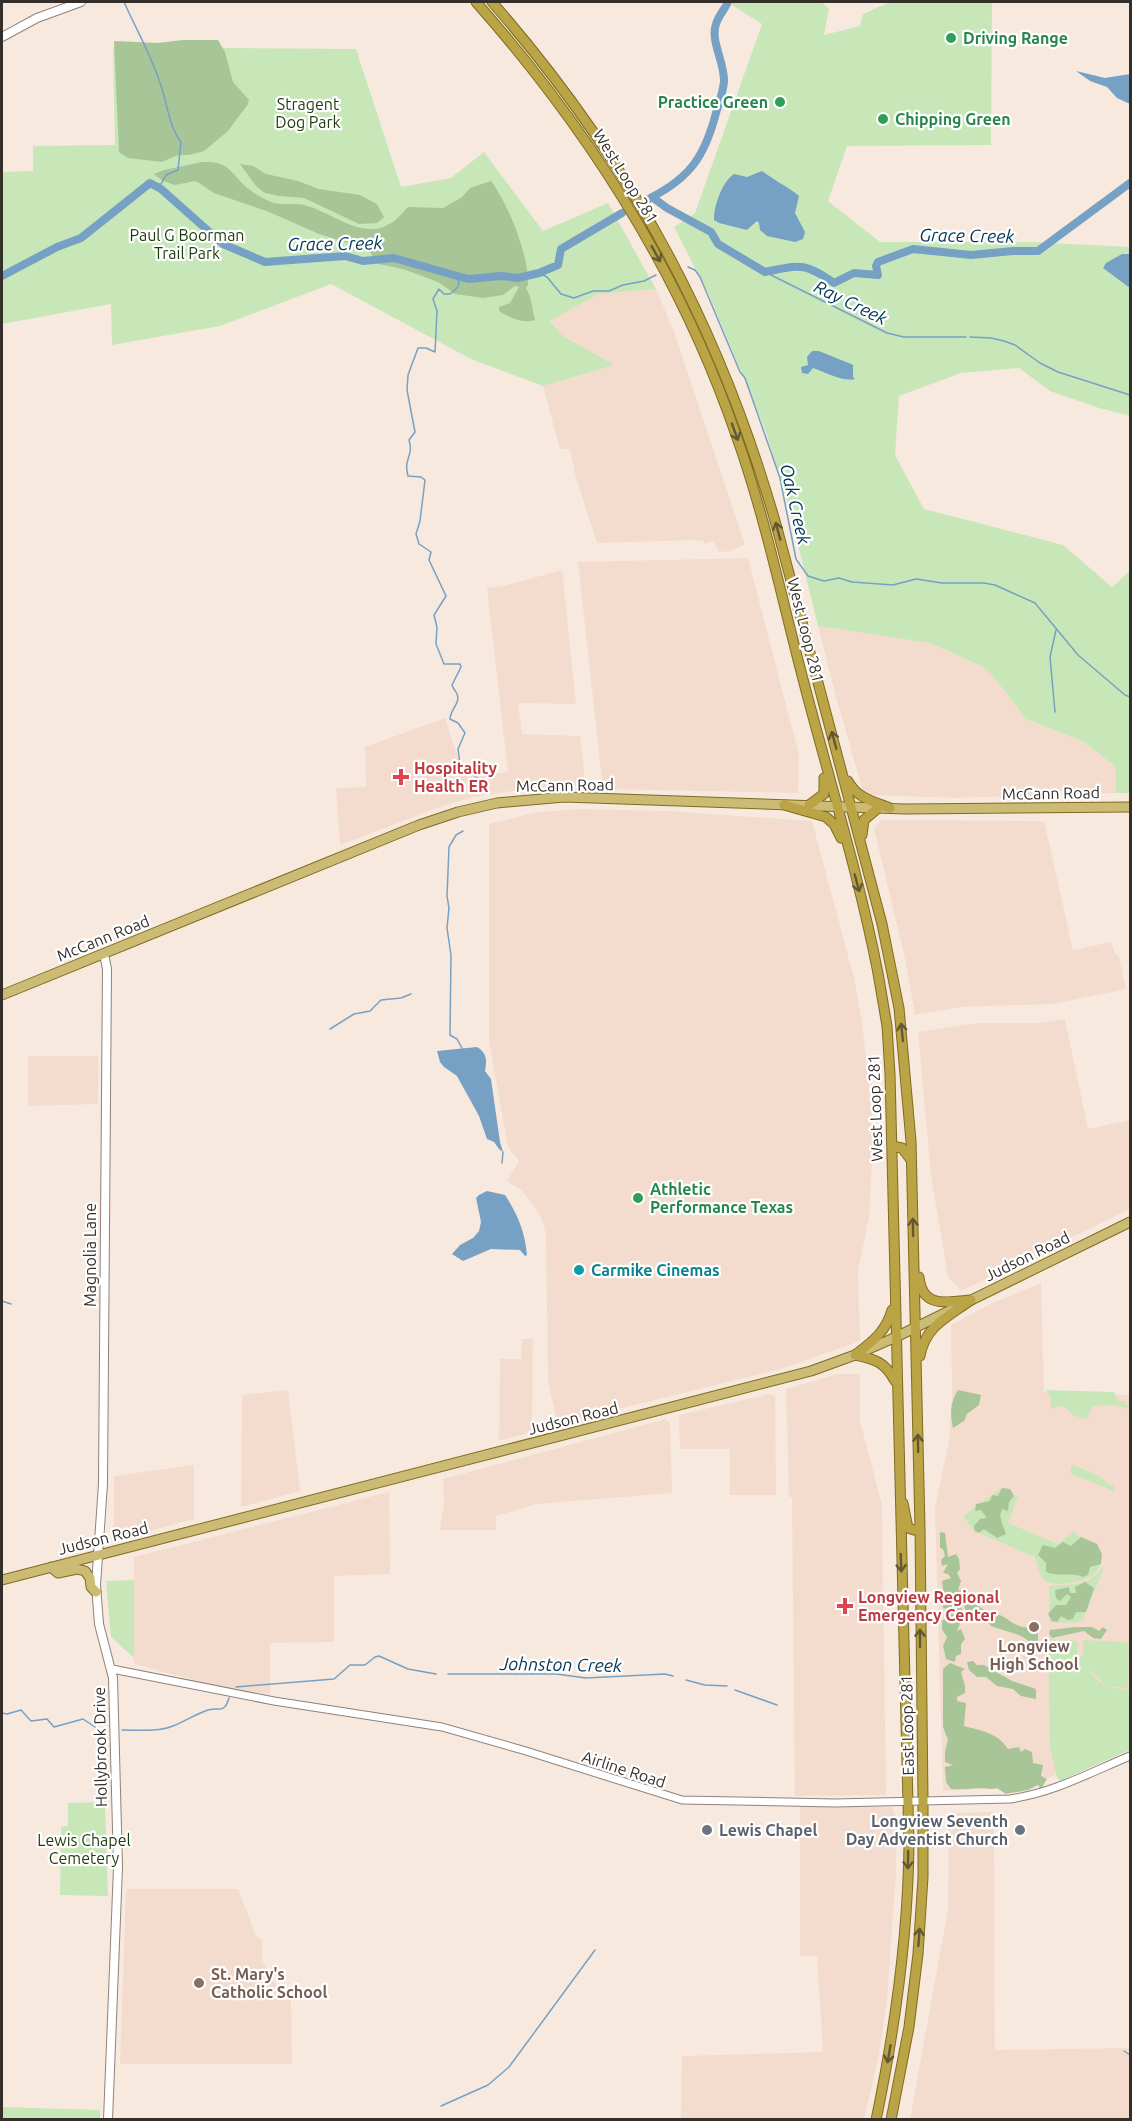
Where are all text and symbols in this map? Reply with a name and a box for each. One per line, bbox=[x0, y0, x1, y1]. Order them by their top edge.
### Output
place label: Driving Range bbox=[963, 29, 1068, 47]
marker: Driving Range bbox=[944, 31, 958, 45]
place label: Practice Green bbox=[658, 93, 768, 111]
park label: Stragent Dog Park bbox=[275, 95, 341, 131]
marker: Practice Green bbox=[773, 95, 787, 109]
place label: Chipping Green bbox=[895, 110, 1011, 128]
marker: Chipping Green bbox=[876, 112, 890, 126]
street label: West Loop 281 bbox=[590, 126, 662, 226]
water label: Grace Creek bbox=[919, 224, 1016, 246]
park label: Paul G Boorman Trail Park bbox=[129, 226, 245, 262]
water label: Grace Creek bbox=[287, 232, 384, 254]
one-way arrow bbox=[650, 245, 662, 262]
water label: Ray Creek bbox=[811, 276, 891, 329]
one-way arrow bbox=[731, 422, 742, 441]
water label: Oak Creek bbox=[777, 462, 815, 547]
one-way arrow bbox=[772, 522, 783, 541]
street label: West Loop 281 bbox=[784, 576, 828, 684]
one-way arrow bbox=[827, 731, 839, 750]
place label: Hospitality Health ER bbox=[414, 759, 497, 795]
marker: Hospitality Health ER bbox=[392, 768, 410, 786]
street label: McCann Road bbox=[516, 775, 614, 795]
street label: McCann Road bbox=[1002, 783, 1100, 803]
one-way arrow bbox=[851, 873, 863, 892]
street label: McCann Road bbox=[54, 911, 152, 965]
one-way arrow bbox=[896, 1023, 907, 1042]
street label: West Loop 281 bbox=[864, 1054, 886, 1162]
place label: Athletic Performance Texas bbox=[650, 1180, 793, 1216]
marker: Athletic Performance Texas bbox=[631, 1191, 645, 1205]
street label: Magnolia Lane bbox=[81, 1203, 99, 1307]
one-way arrow bbox=[908, 1217, 919, 1237]
street label: Judson Road bbox=[982, 1228, 1072, 1284]
place label: Carmike Cinemas bbox=[591, 1261, 720, 1279]
marker: Carmike Cinemas bbox=[572, 1263, 586, 1277]
street label: Judson Road bbox=[526, 1398, 620, 1438]
one-way arrow bbox=[912, 1433, 924, 1453]
street label: Judson Road bbox=[56, 1518, 150, 1558]
one-way arrow bbox=[896, 1553, 907, 1573]
place label: Longview Regional Emergency Center bbox=[858, 1588, 999, 1624]
marker: Longview Regional Emergency Center bbox=[836, 1597, 854, 1615]
marker: Longview High School bbox=[1027, 1620, 1041, 1634]
one-way arrow bbox=[914, 1628, 926, 1648]
place label: Longview High School bbox=[989, 1637, 1079, 1673]
water label: Johnston Creek bbox=[499, 1653, 623, 1675]
street label: East Loop 281 bbox=[897, 1674, 917, 1776]
street label: Hollybrook Drive bbox=[90, 1687, 110, 1807]
street label: Airline Road bbox=[580, 1747, 668, 1791]
place label: Longview Seventh Day Adventist Church bbox=[846, 1812, 1008, 1848]
place label: Lewis Chapel bbox=[719, 1821, 817, 1839]
marker: Lewis Chapel bbox=[700, 1823, 714, 1837]
marker: Longview Seventh Day Adventist Church bbox=[1013, 1823, 1027, 1837]
park label: Lewis Chapel Cemetery bbox=[37, 1831, 131, 1867]
one-way arrow bbox=[903, 1850, 914, 1870]
one-way arrow bbox=[914, 1928, 925, 1948]
place label: St. Mary's Catholic School bbox=[211, 1965, 327, 2001]
marker: St. Mary's Catholic School bbox=[192, 1976, 206, 1990]
one-way arrow bbox=[883, 2044, 894, 2063]

